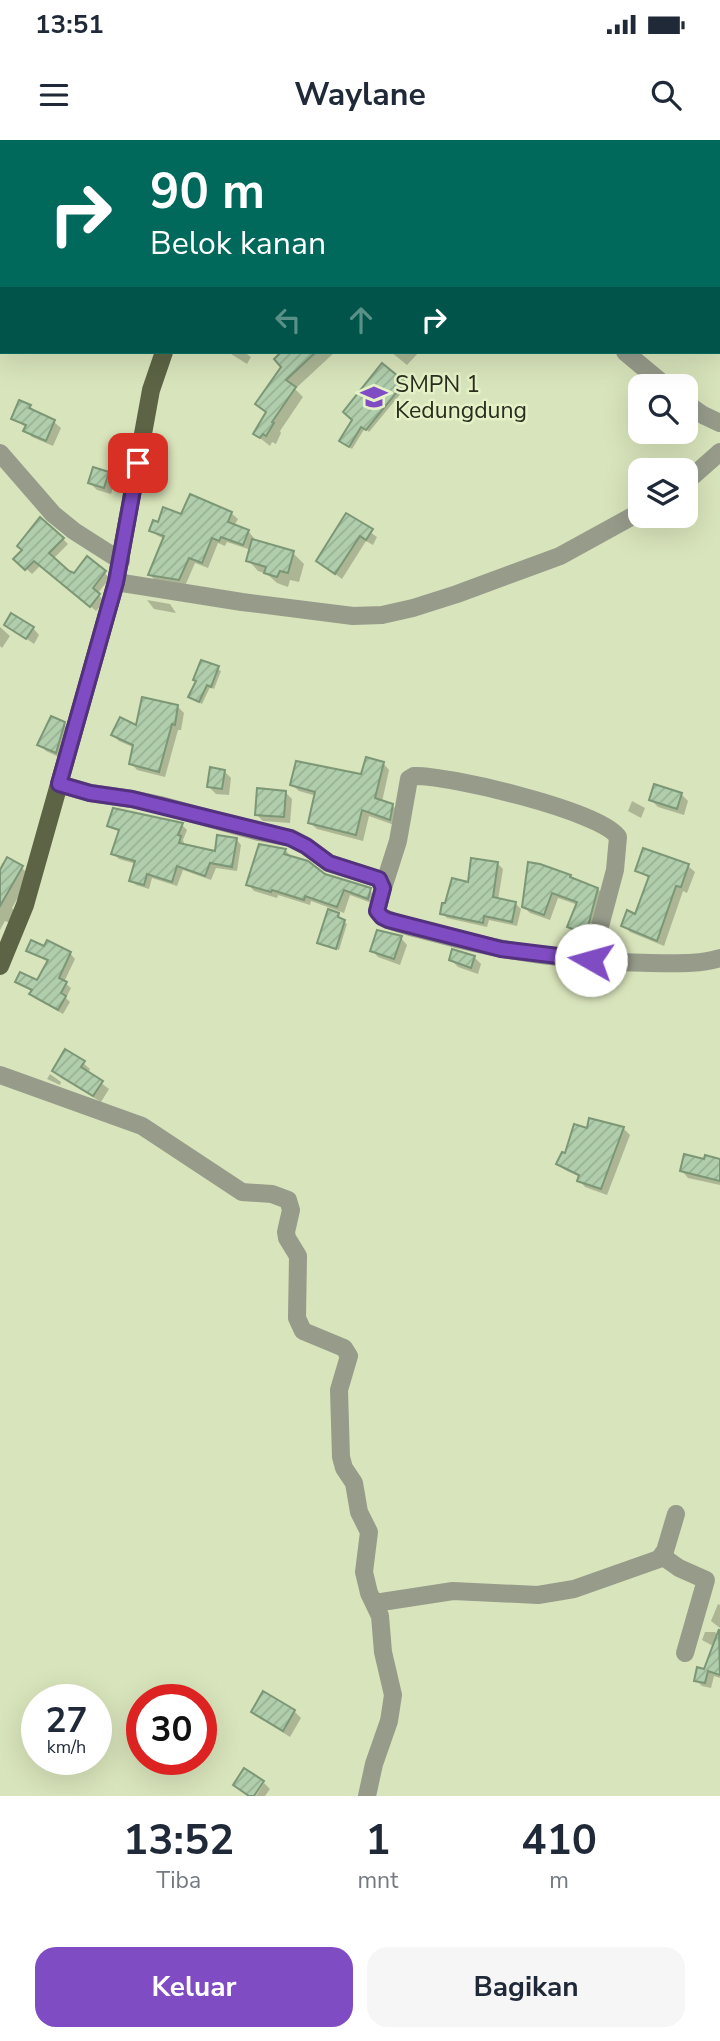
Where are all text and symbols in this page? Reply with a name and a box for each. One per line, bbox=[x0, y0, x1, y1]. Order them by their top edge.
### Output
text: 13:51 bbox=[35, 7, 104, 42]
text: Waylane bbox=[294, 73, 426, 116]
icon: menu bbox=[35, 76, 73, 114]
icon: search bbox=[647, 76, 685, 114]
text: 90 m bbox=[150, 158, 265, 225]
icon: right bbox=[35, 168, 126, 259]
text: Belok kanan bbox=[150, 222, 326, 265]
icon: left bbox=[269, 301, 307, 339]
icon: ahead bbox=[342, 301, 380, 339]
icon: right bbox=[415, 301, 453, 339]
place label: SMPN 1 Kedungdung bbox=[395, 369, 527, 426]
map controls bbox=[628, 374, 698, 528]
button: search bbox=[628, 374, 698, 444]
school or university icon: SMPN 1 Kedungdung bbox=[359, 382, 389, 412]
pin bbox=[108, 433, 168, 493]
icon: arrive bbox=[119, 444, 157, 482]
button: layers bbox=[628, 458, 698, 528]
position arrow bbox=[554, 923, 628, 997]
speed limit sign: 30 bbox=[126, 1684, 217, 1775]
text: 27 bbox=[45, 1697, 88, 1744]
text: km/h bbox=[47, 1735, 86, 1759]
text: 13:52 bbox=[123, 1812, 234, 1869]
text: 1 bbox=[365, 1812, 390, 1869]
text: 410 bbox=[521, 1812, 597, 1869]
text: Tiba bbox=[156, 1865, 201, 1896]
text: mnt bbox=[357, 1865, 398, 1896]
text: m bbox=[549, 1865, 569, 1896]
button: Keluar bbox=[35, 1947, 353, 2027]
button: Bagikan bbox=[367, 1947, 685, 2027]

